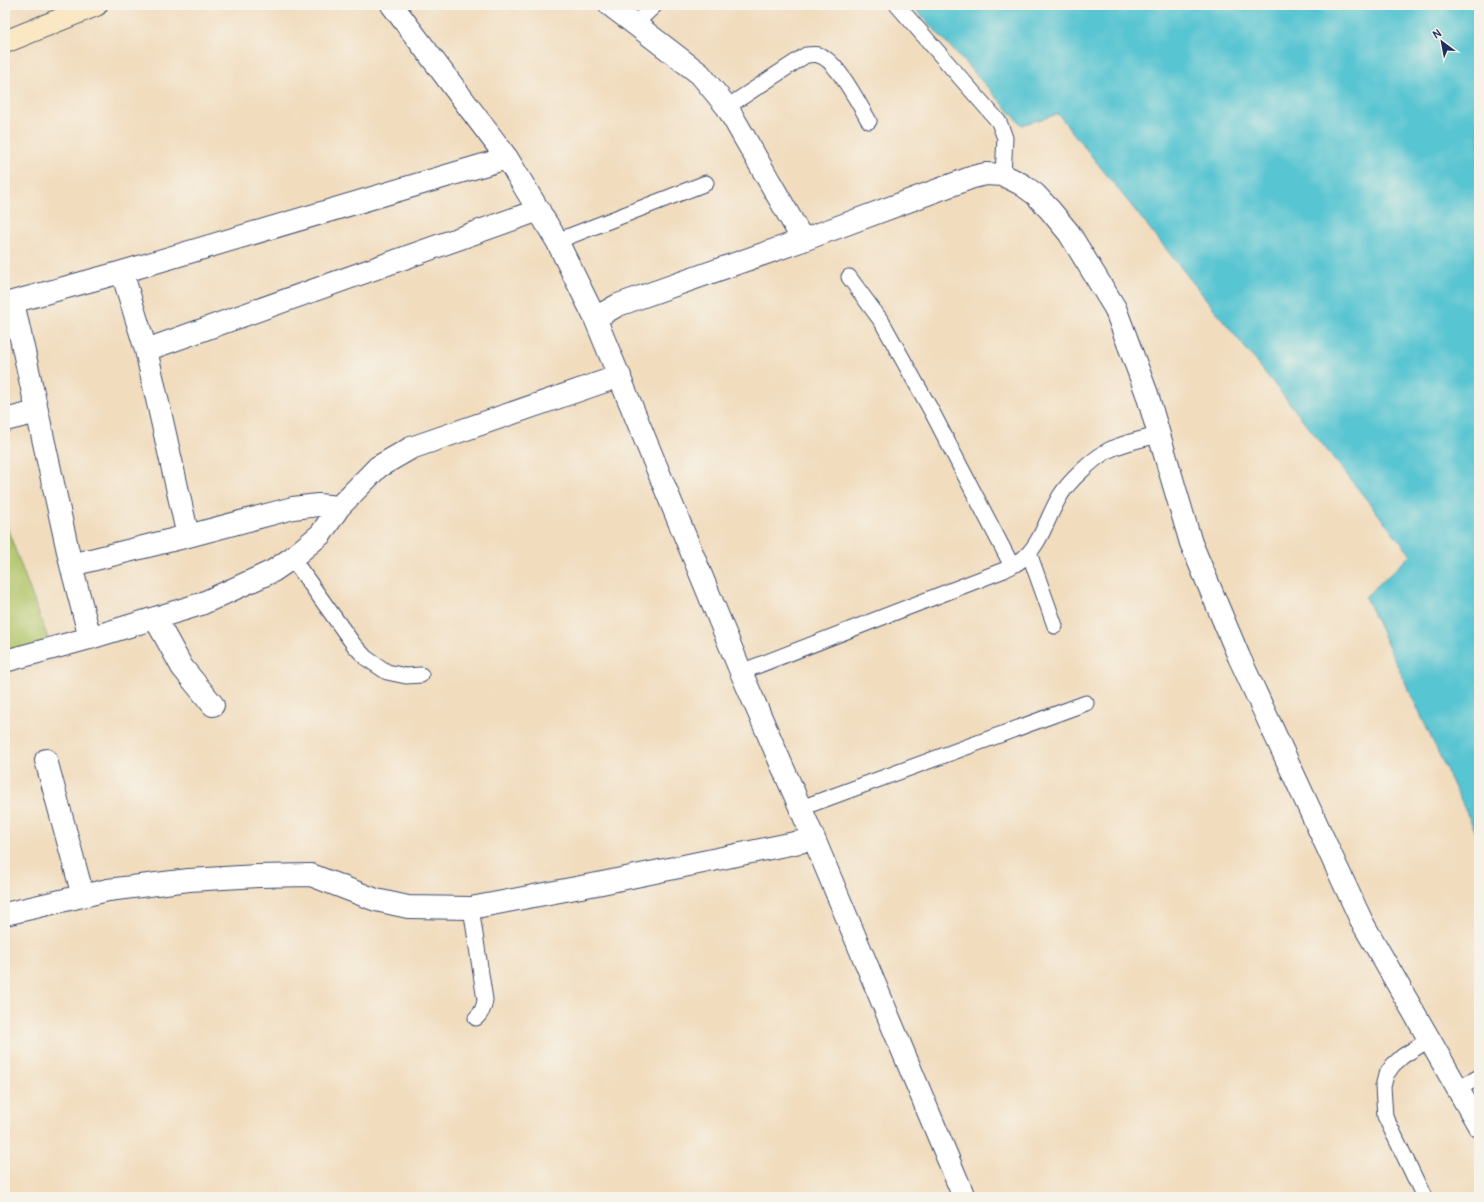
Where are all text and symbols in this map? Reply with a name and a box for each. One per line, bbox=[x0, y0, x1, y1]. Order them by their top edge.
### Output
north arrow bbox=[1422, 22, 1462, 62]
text: N bbox=[1430, 26, 1444, 41]

